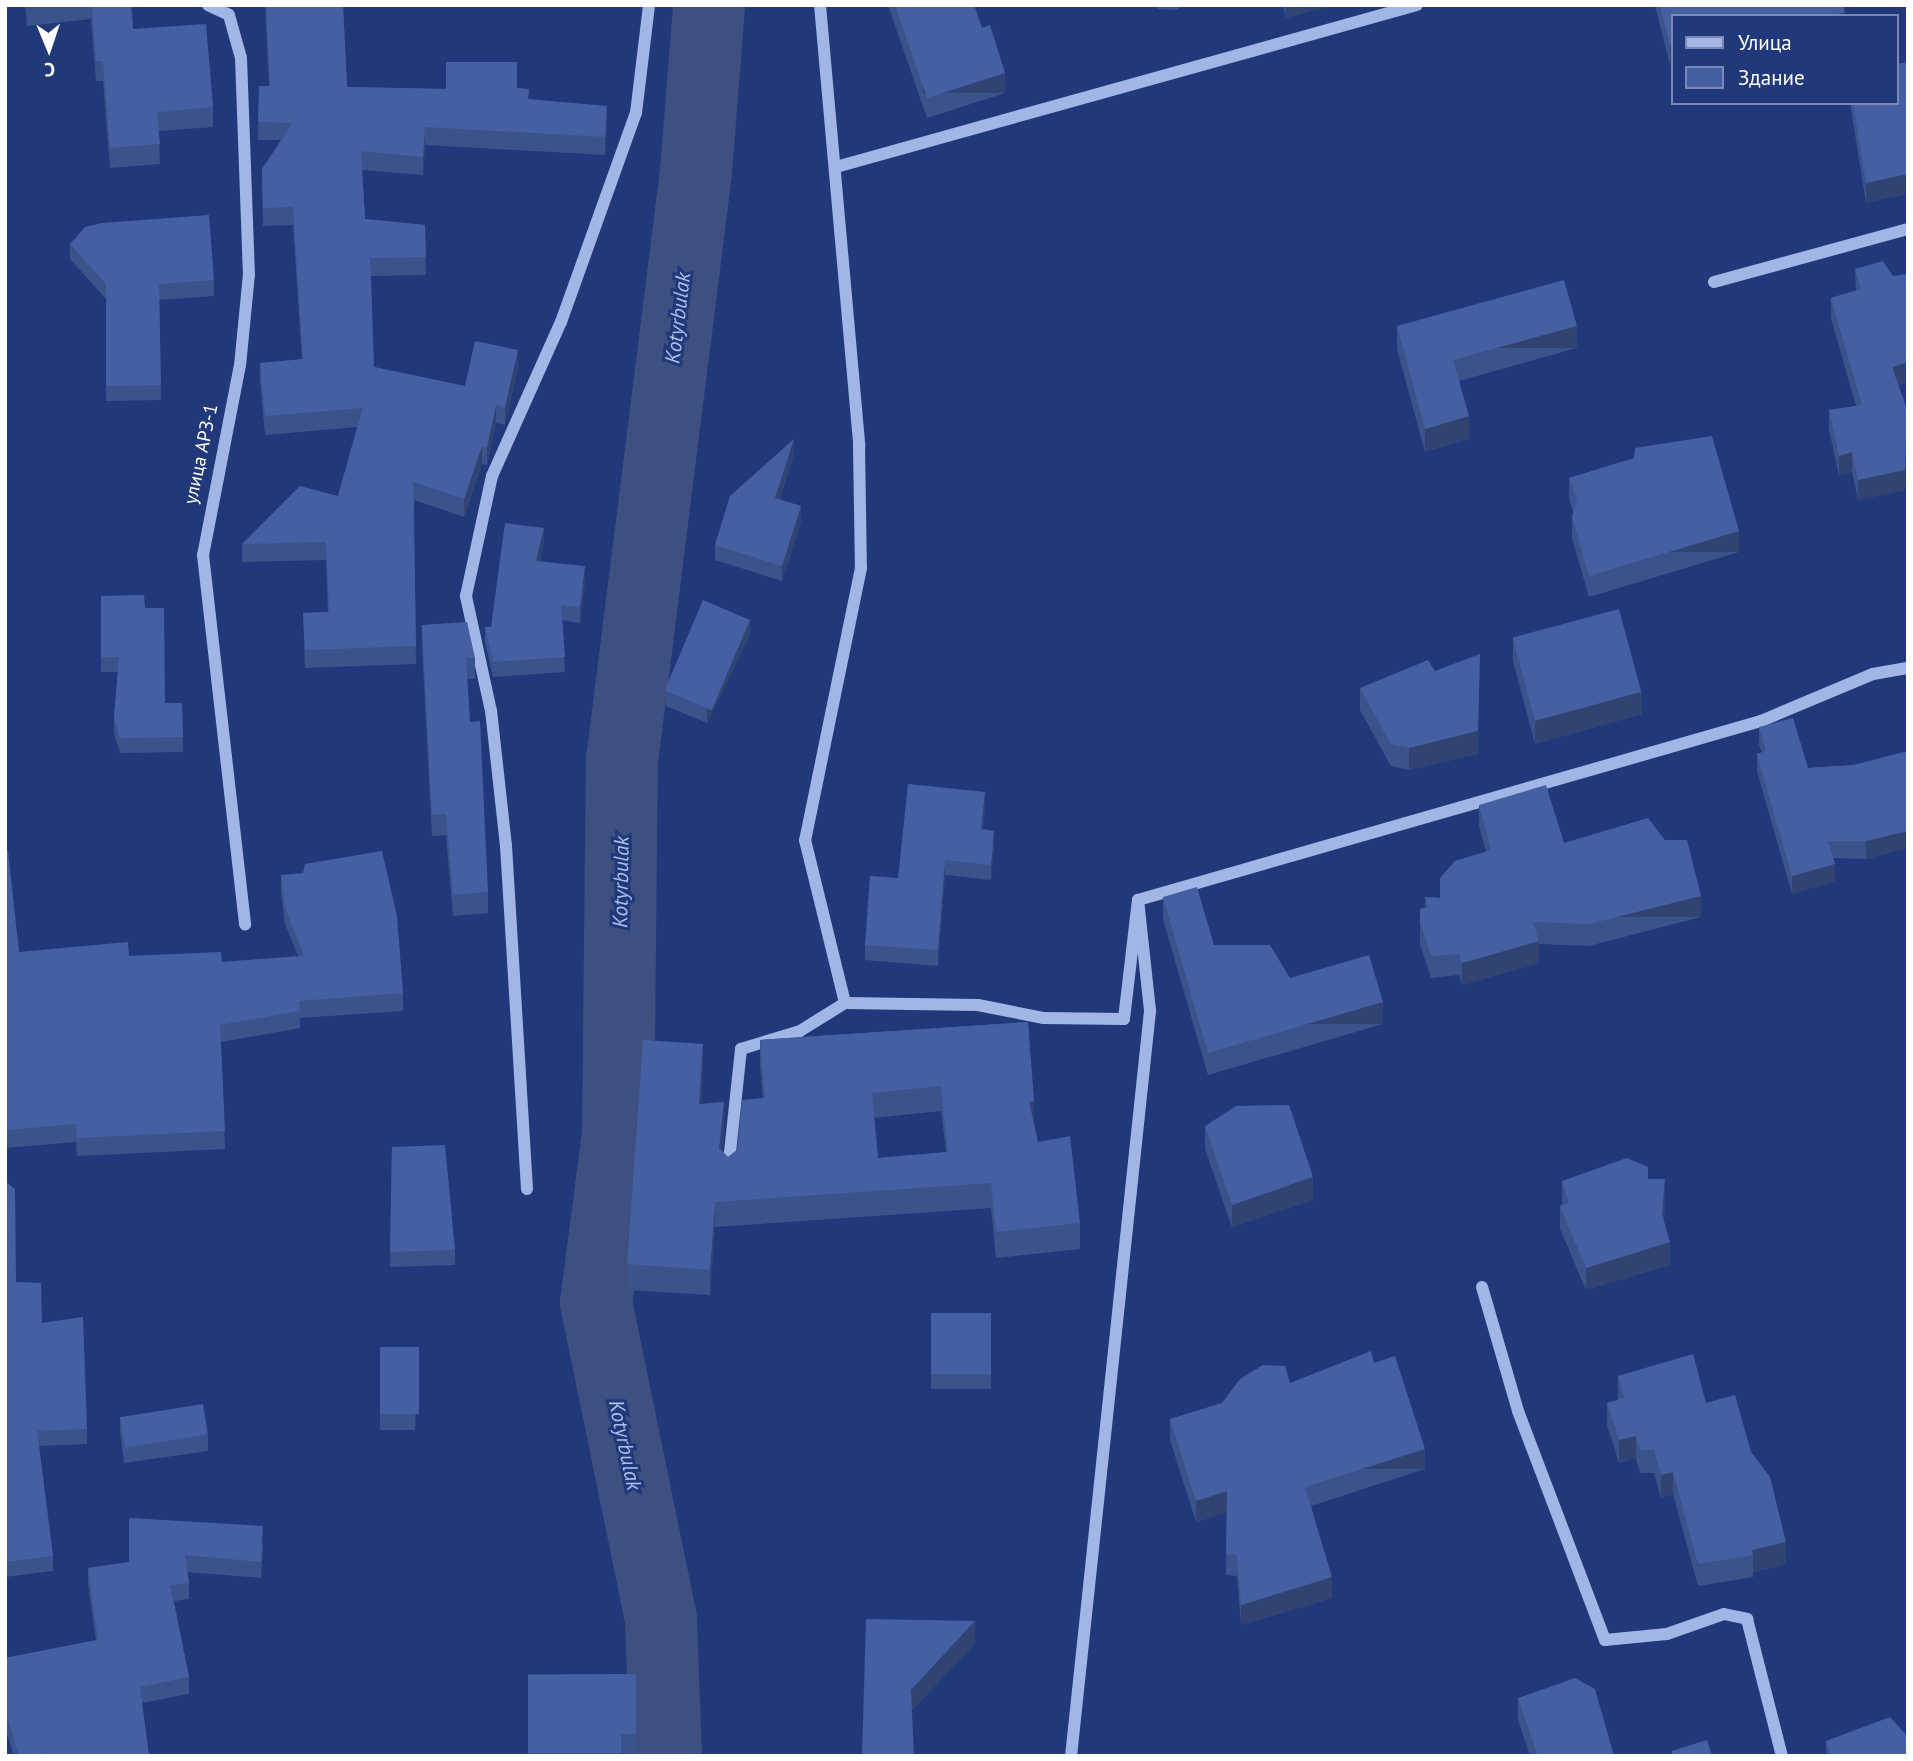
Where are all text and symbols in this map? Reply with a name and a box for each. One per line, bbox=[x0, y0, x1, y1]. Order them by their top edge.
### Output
north arrow bbox=[14, 14, 84, 84]
legend bbox=[1672, 14, 1899, 105]
text: Улица bbox=[1738, 29, 1792, 56]
text: С bbox=[44, 58, 55, 82]
text: Здание bbox=[1738, 64, 1805, 91]
water label: Kotyrbulak bbox=[660, 271, 696, 365]
street label: улица АРЗ-1 bbox=[179, 401, 223, 507]
water label: Kotyrbulak bbox=[608, 836, 634, 928]
water label: Kotyrbulak bbox=[603, 1398, 647, 1492]

